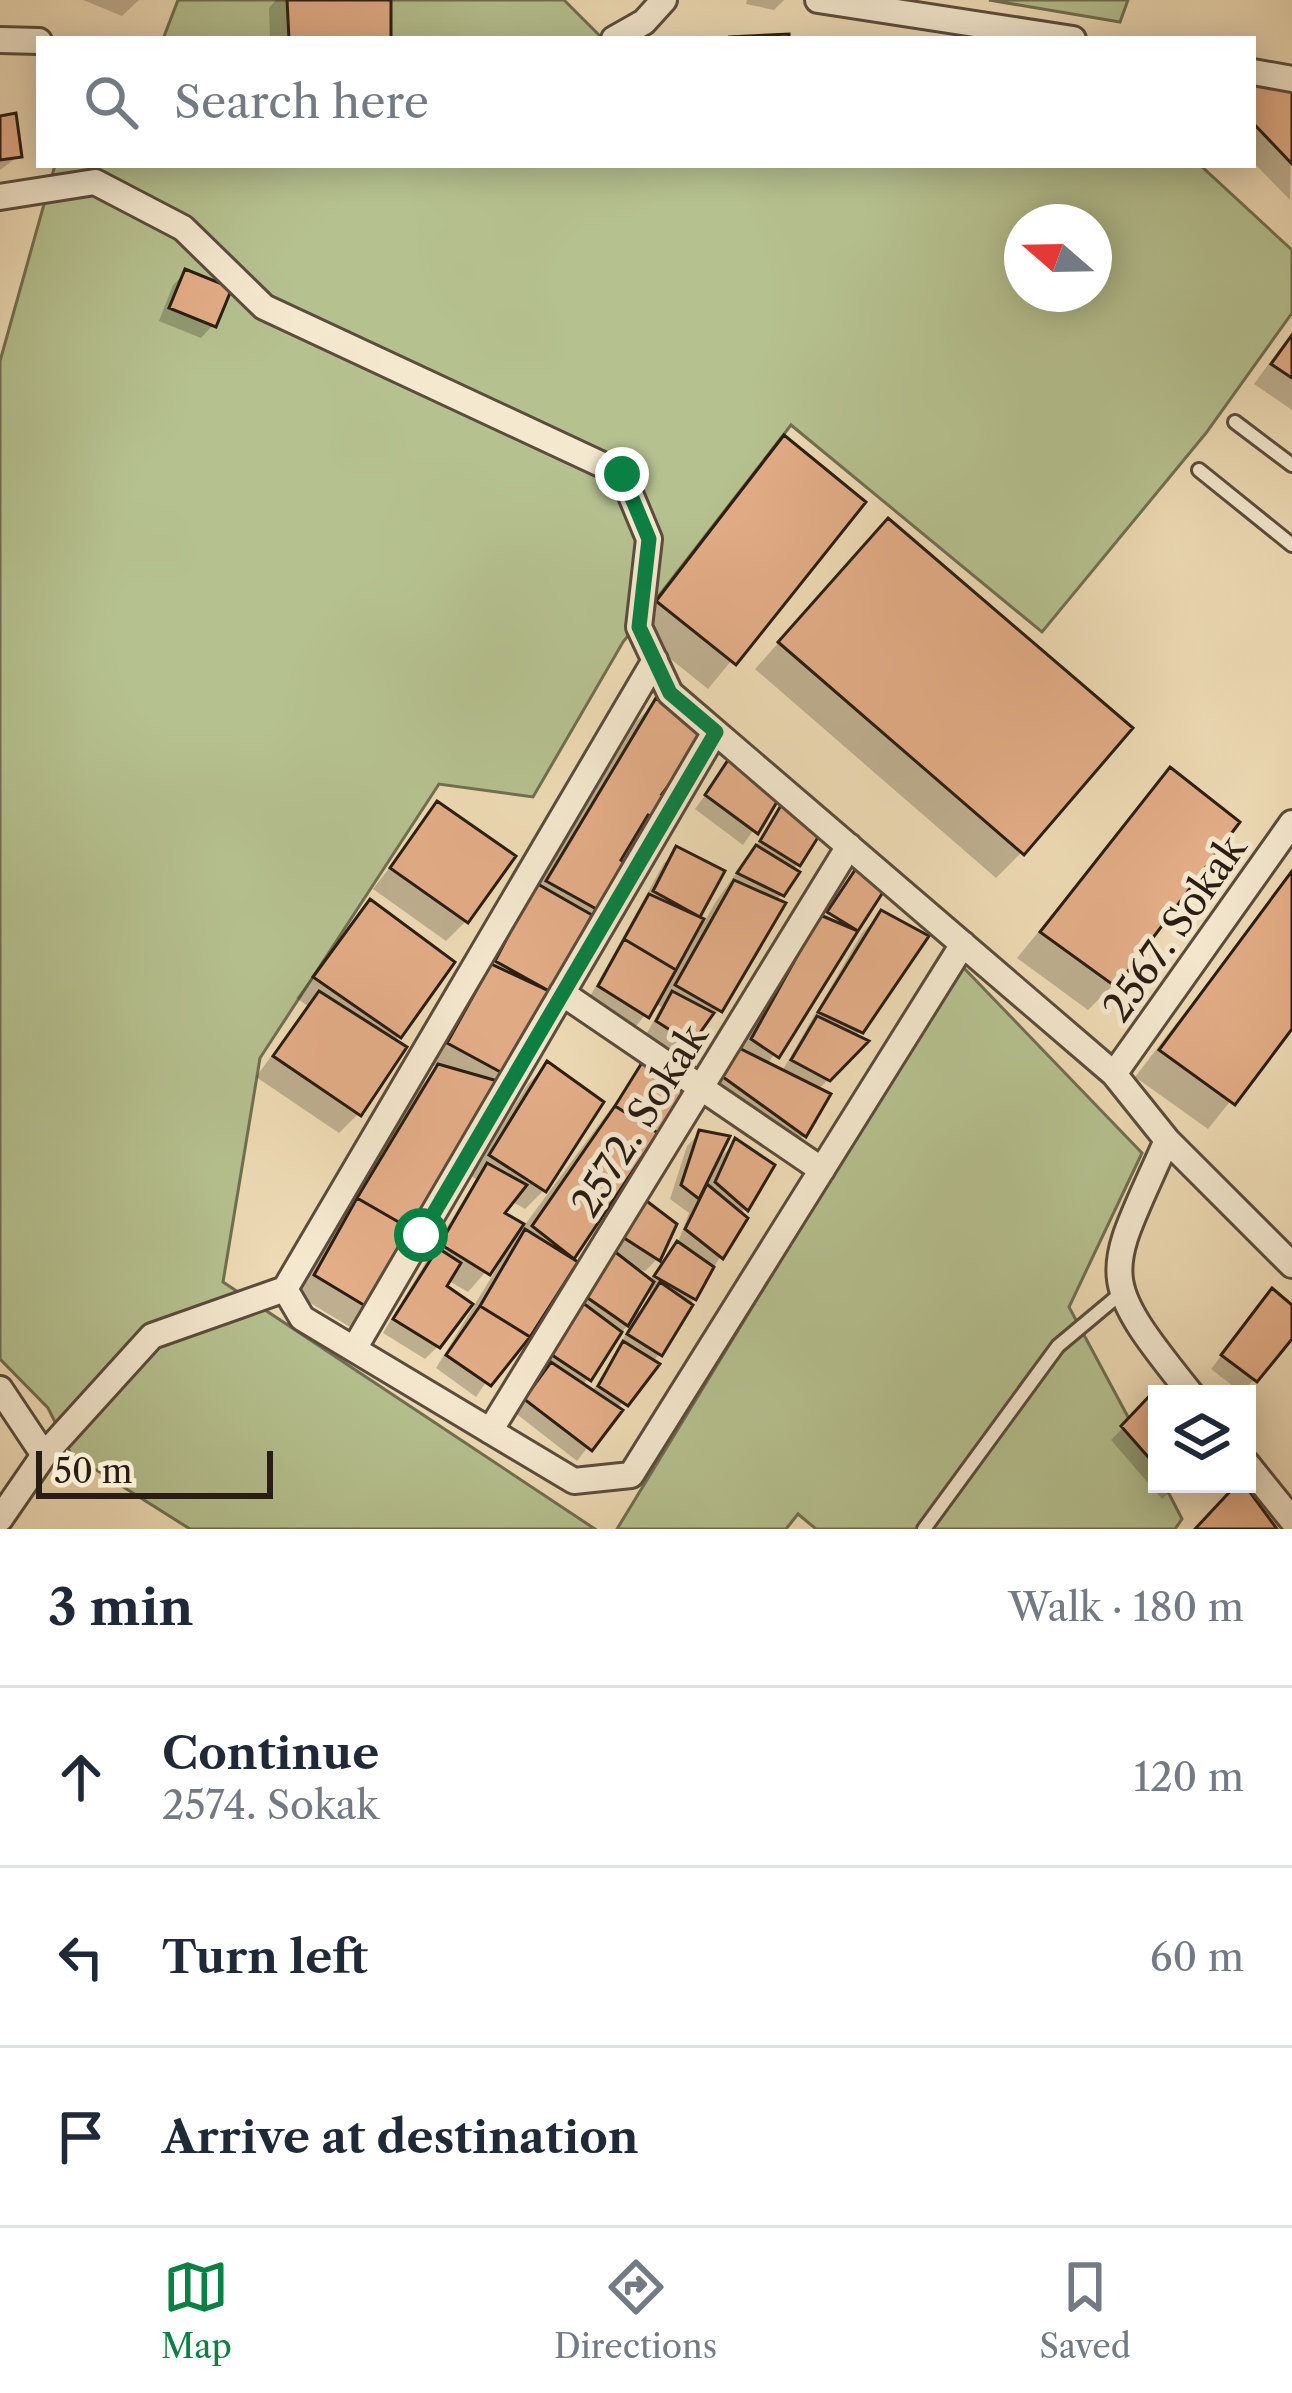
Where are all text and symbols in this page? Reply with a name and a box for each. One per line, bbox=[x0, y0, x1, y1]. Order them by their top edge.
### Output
search box bbox=[36, 36, 1256, 168]
icon: search bbox=[78, 69, 144, 135]
text: Search here bbox=[174, 74, 429, 130]
north arrow bbox=[1004, 204, 1112, 312]
route end bbox=[595, 447, 649, 501]
street label: 2567. Sokak bbox=[1092, 825, 1256, 1030]
street label: 2572. Sokak bbox=[561, 1014, 718, 1225]
route start bbox=[394, 1208, 448, 1262]
map controls bbox=[1148, 1385, 1256, 1493]
button: layers bbox=[1148, 1385, 1256, 1493]
scale bar bbox=[36, 1445, 273, 1498]
text: 50 m bbox=[54, 1451, 132, 1492]
text: 3 min bbox=[48, 1576, 194, 1638]
text: Walk · 180 m bbox=[1008, 1583, 1244, 1631]
text: Continue bbox=[162, 1725, 379, 1781]
icon: ahead bbox=[48, 1744, 114, 1810]
text: 120 m bbox=[1134, 1753, 1244, 1801]
text: 2574. Sokak bbox=[162, 1781, 379, 1829]
icon: left bbox=[48, 1924, 114, 1990]
text: Turn left bbox=[162, 1929, 368, 1985]
text: 60 m bbox=[1150, 1933, 1244, 1981]
icon: arrive bbox=[48, 2104, 114, 2170]
text: Arrive at destination bbox=[162, 2109, 639, 2165]
tab: Map bbox=[161, 2254, 232, 2367]
tab: Directions bbox=[554, 2254, 717, 2367]
tab: Saved bbox=[1039, 2254, 1131, 2367]

